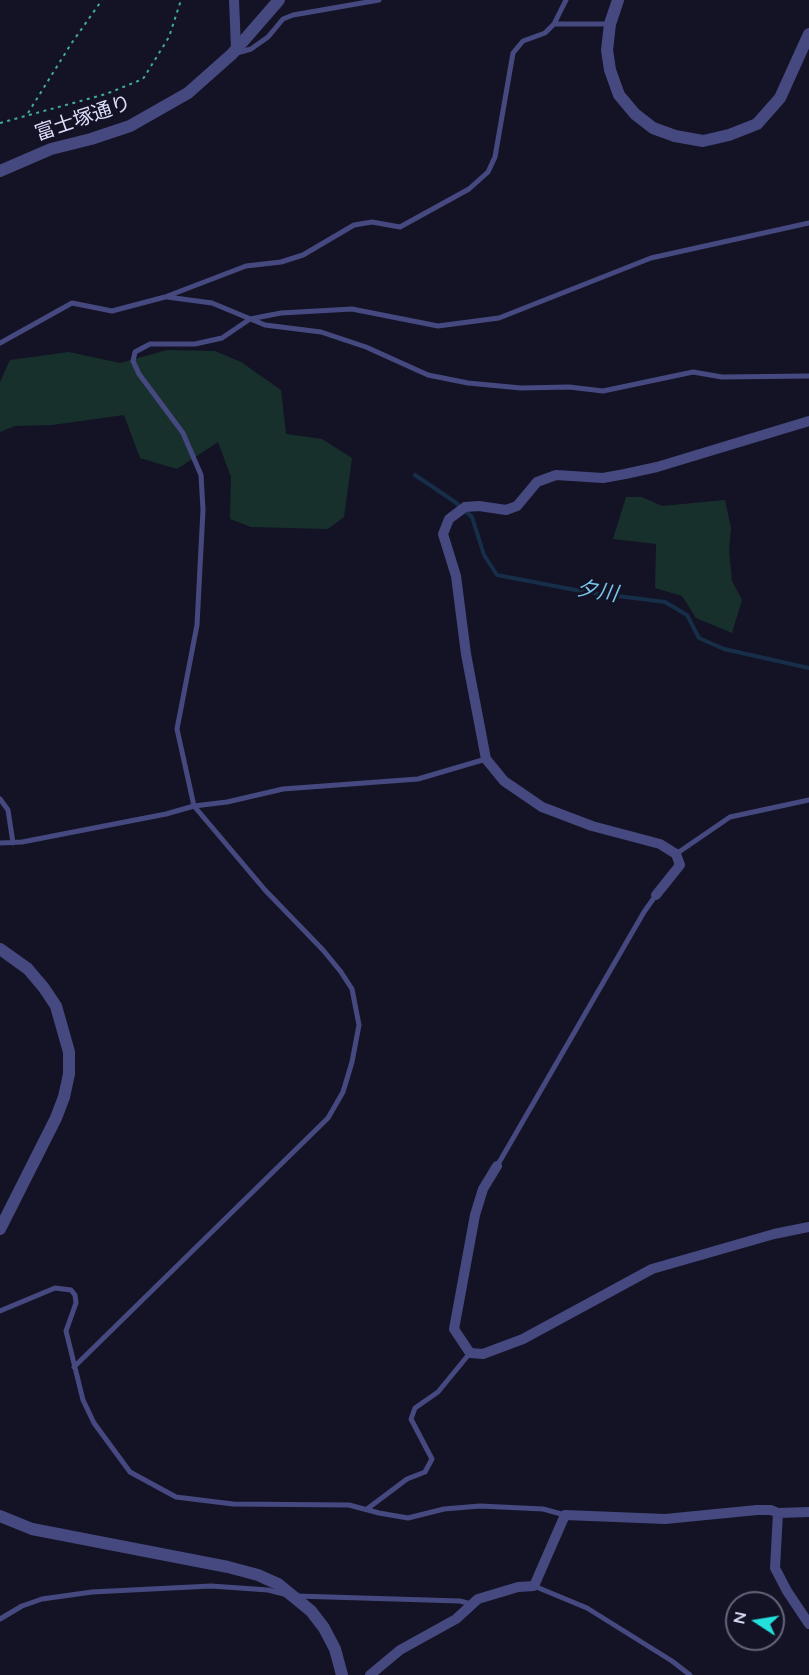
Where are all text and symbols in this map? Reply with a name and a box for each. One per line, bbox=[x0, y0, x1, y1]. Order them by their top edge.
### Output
street label: 富士塚通り bbox=[32, 90, 134, 146]
water label: 夕川 bbox=[574, 575, 620, 607]
north arrow bbox=[725, 1591, 785, 1651]
text: N bbox=[728, 1610, 749, 1626]

